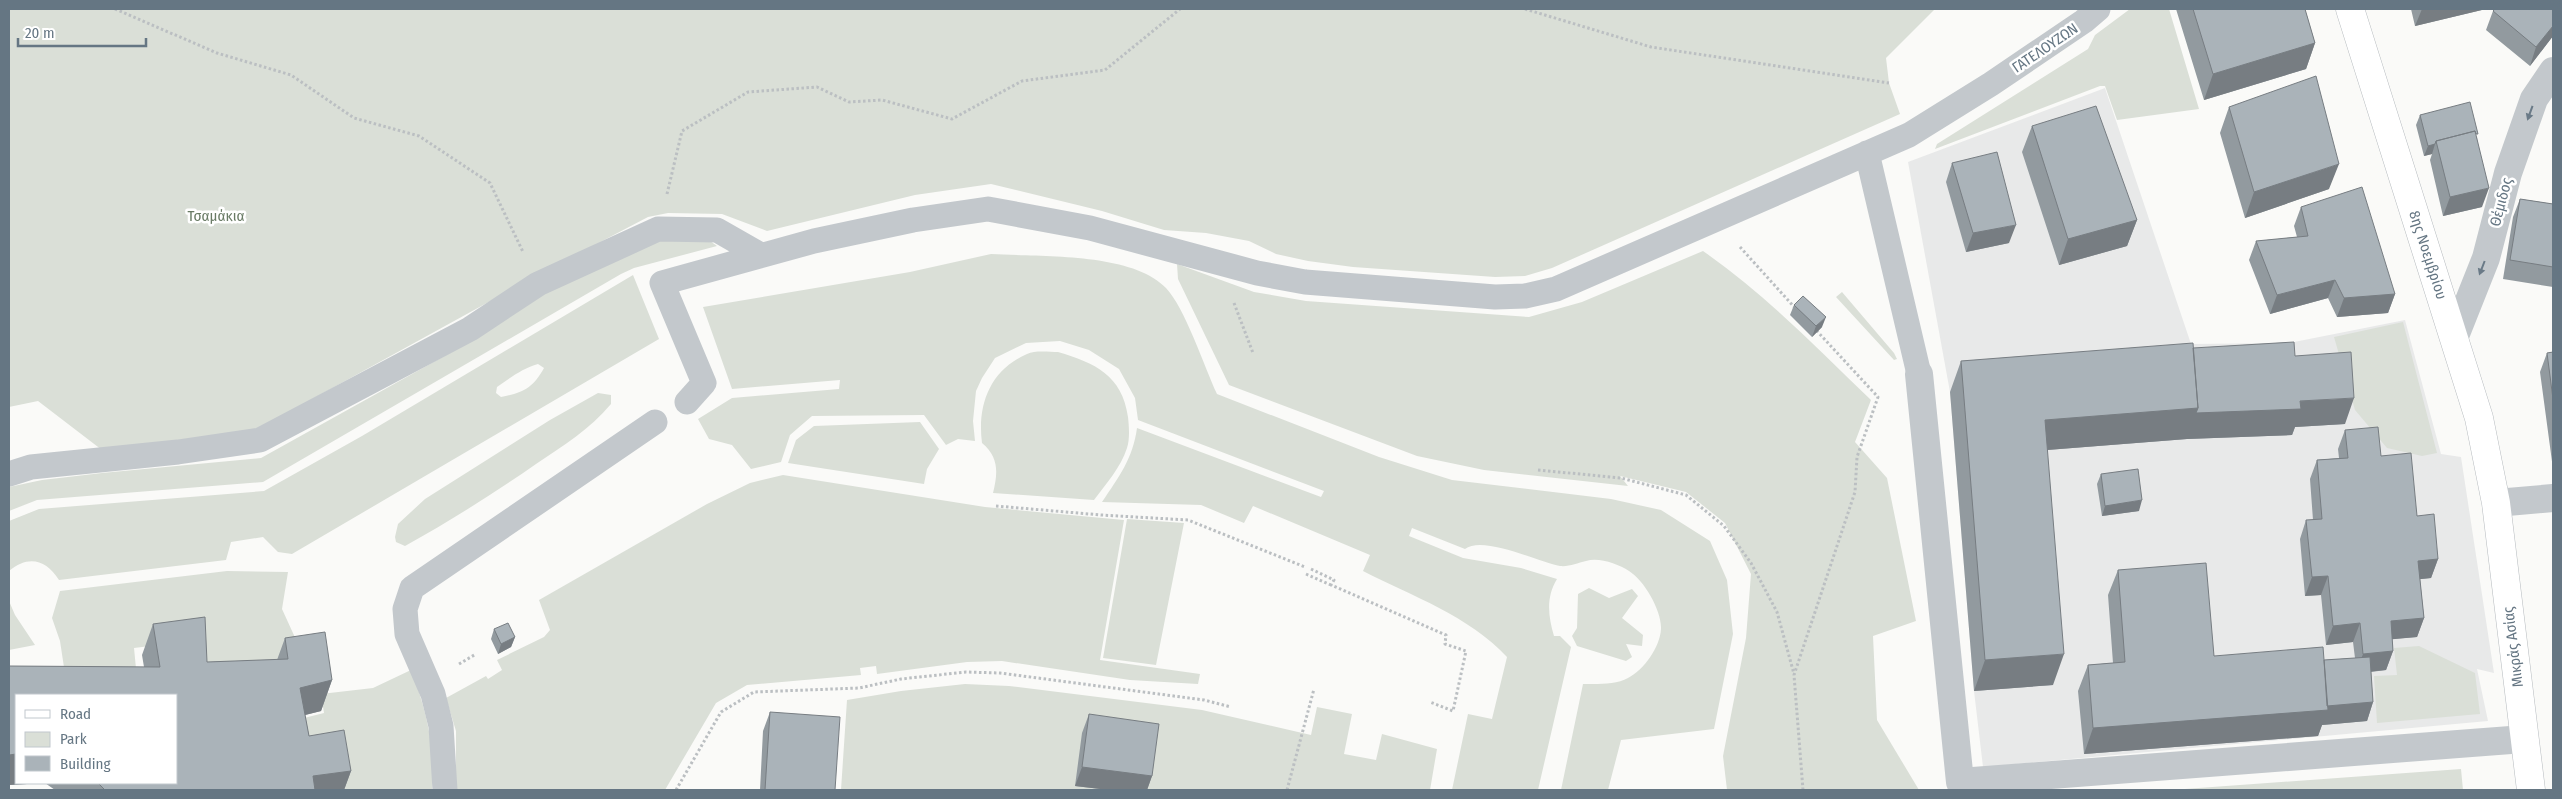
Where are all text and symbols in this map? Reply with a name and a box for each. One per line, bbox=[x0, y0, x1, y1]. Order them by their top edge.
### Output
scale bar bbox=[18, 15, 145, 47]
street label: ΓΑΤΕΛΟΥΖΩΝ bbox=[2009, 19, 2081, 77]
text: 20 m bbox=[25, 24, 55, 42]
one-way arrow bbox=[2526, 106, 2534, 121]
street label: Θέμιδος bbox=[2486, 175, 2516, 228]
park label: Τσαμάκια bbox=[187, 207, 245, 225]
street label: 8ης Νοεμβρίου bbox=[2405, 208, 2451, 302]
one-way arrow bbox=[2478, 261, 2486, 276]
street label: Μικράς Ασίας bbox=[2499, 605, 2527, 688]
legend bbox=[15, 694, 178, 784]
text: Road bbox=[60, 705, 91, 723]
text: Park bbox=[60, 730, 87, 748]
text: Building bbox=[60, 755, 111, 773]

